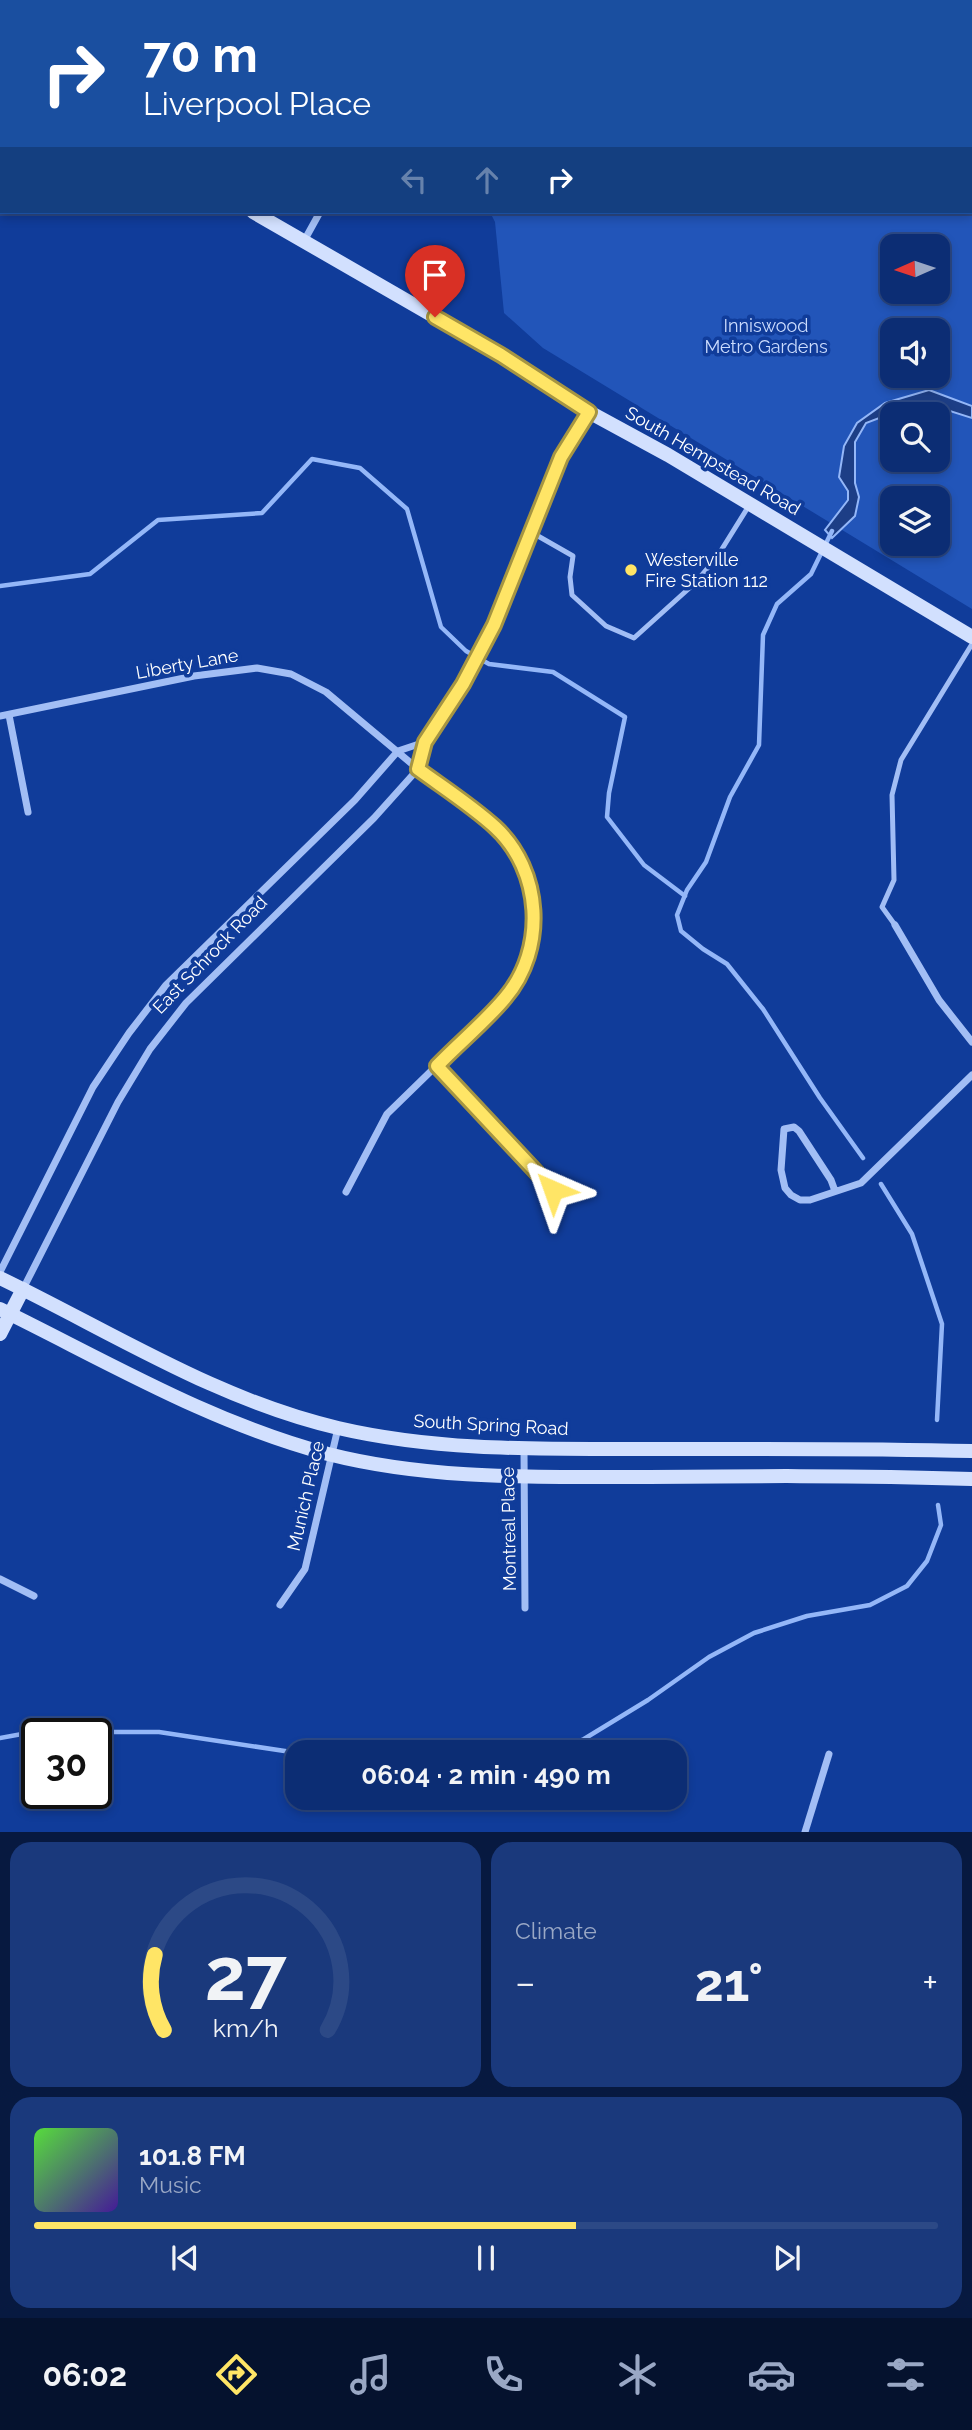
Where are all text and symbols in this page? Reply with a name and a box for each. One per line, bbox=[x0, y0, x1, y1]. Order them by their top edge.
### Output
text: 70 m bbox=[143, 26, 258, 83]
icon: right bbox=[28, 28, 119, 119]
text: Liverpool Place bbox=[143, 85, 371, 122]
icon: left bbox=[395, 161, 433, 199]
icon: ahead bbox=[468, 161, 506, 199]
icon: right bbox=[541, 161, 579, 199]
north arrow bbox=[880, 234, 950, 304]
map controls bbox=[880, 234, 950, 556]
pin bbox=[405, 245, 465, 317]
icon: arrive bbox=[416, 256, 454, 294]
park label: Inniswood Metro Gardens bbox=[704, 315, 828, 357]
button: sound bbox=[880, 318, 950, 388]
street label: South Hempstead Road bbox=[622, 402, 805, 519]
button: search bbox=[880, 402, 950, 472]
button: layers bbox=[880, 486, 950, 556]
place label: Westerville Fire Station 112 bbox=[645, 549, 768, 591]
marker: Westerville Fire Station 112 bbox=[623, 562, 639, 578]
street label: Liberty Lane bbox=[134, 644, 240, 683]
street label: East Schrock Road bbox=[148, 892, 271, 1018]
position arrow bbox=[516, 1153, 590, 1227]
street label: South Spring Road bbox=[413, 1410, 569, 1439]
street label: Munich Place bbox=[283, 1438, 328, 1553]
street label: Montreal Place bbox=[497, 1466, 520, 1591]
speed limit sign: 30 bbox=[21, 1718, 112, 1809]
text: 06:04 · 2 min · 490 m bbox=[361, 1760, 611, 1790]
text: Climate bbox=[515, 1917, 597, 1944]
text: 27 bbox=[205, 1933, 287, 2018]
text: 21° bbox=[695, 1952, 763, 2013]
text: − bbox=[515, 1960, 535, 2005]
text: + bbox=[922, 1960, 938, 2005]
text: km/h bbox=[213, 2013, 278, 2043]
text: 101.8 FM bbox=[139, 2141, 246, 2171]
text: Music bbox=[139, 2171, 202, 2198]
icon: previous bbox=[166, 2239, 204, 2277]
icon: pause bbox=[467, 2239, 505, 2277]
icon: next bbox=[768, 2239, 806, 2277]
icon: directions bbox=[212, 2350, 261, 2399]
icon: music bbox=[346, 2350, 395, 2399]
icon: phone bbox=[479, 2350, 528, 2399]
icon: climate bbox=[613, 2350, 662, 2399]
icon: car bbox=[747, 2350, 796, 2399]
icon: filters bbox=[881, 2350, 930, 2399]
text: 06:02 bbox=[42, 2356, 127, 2393]

